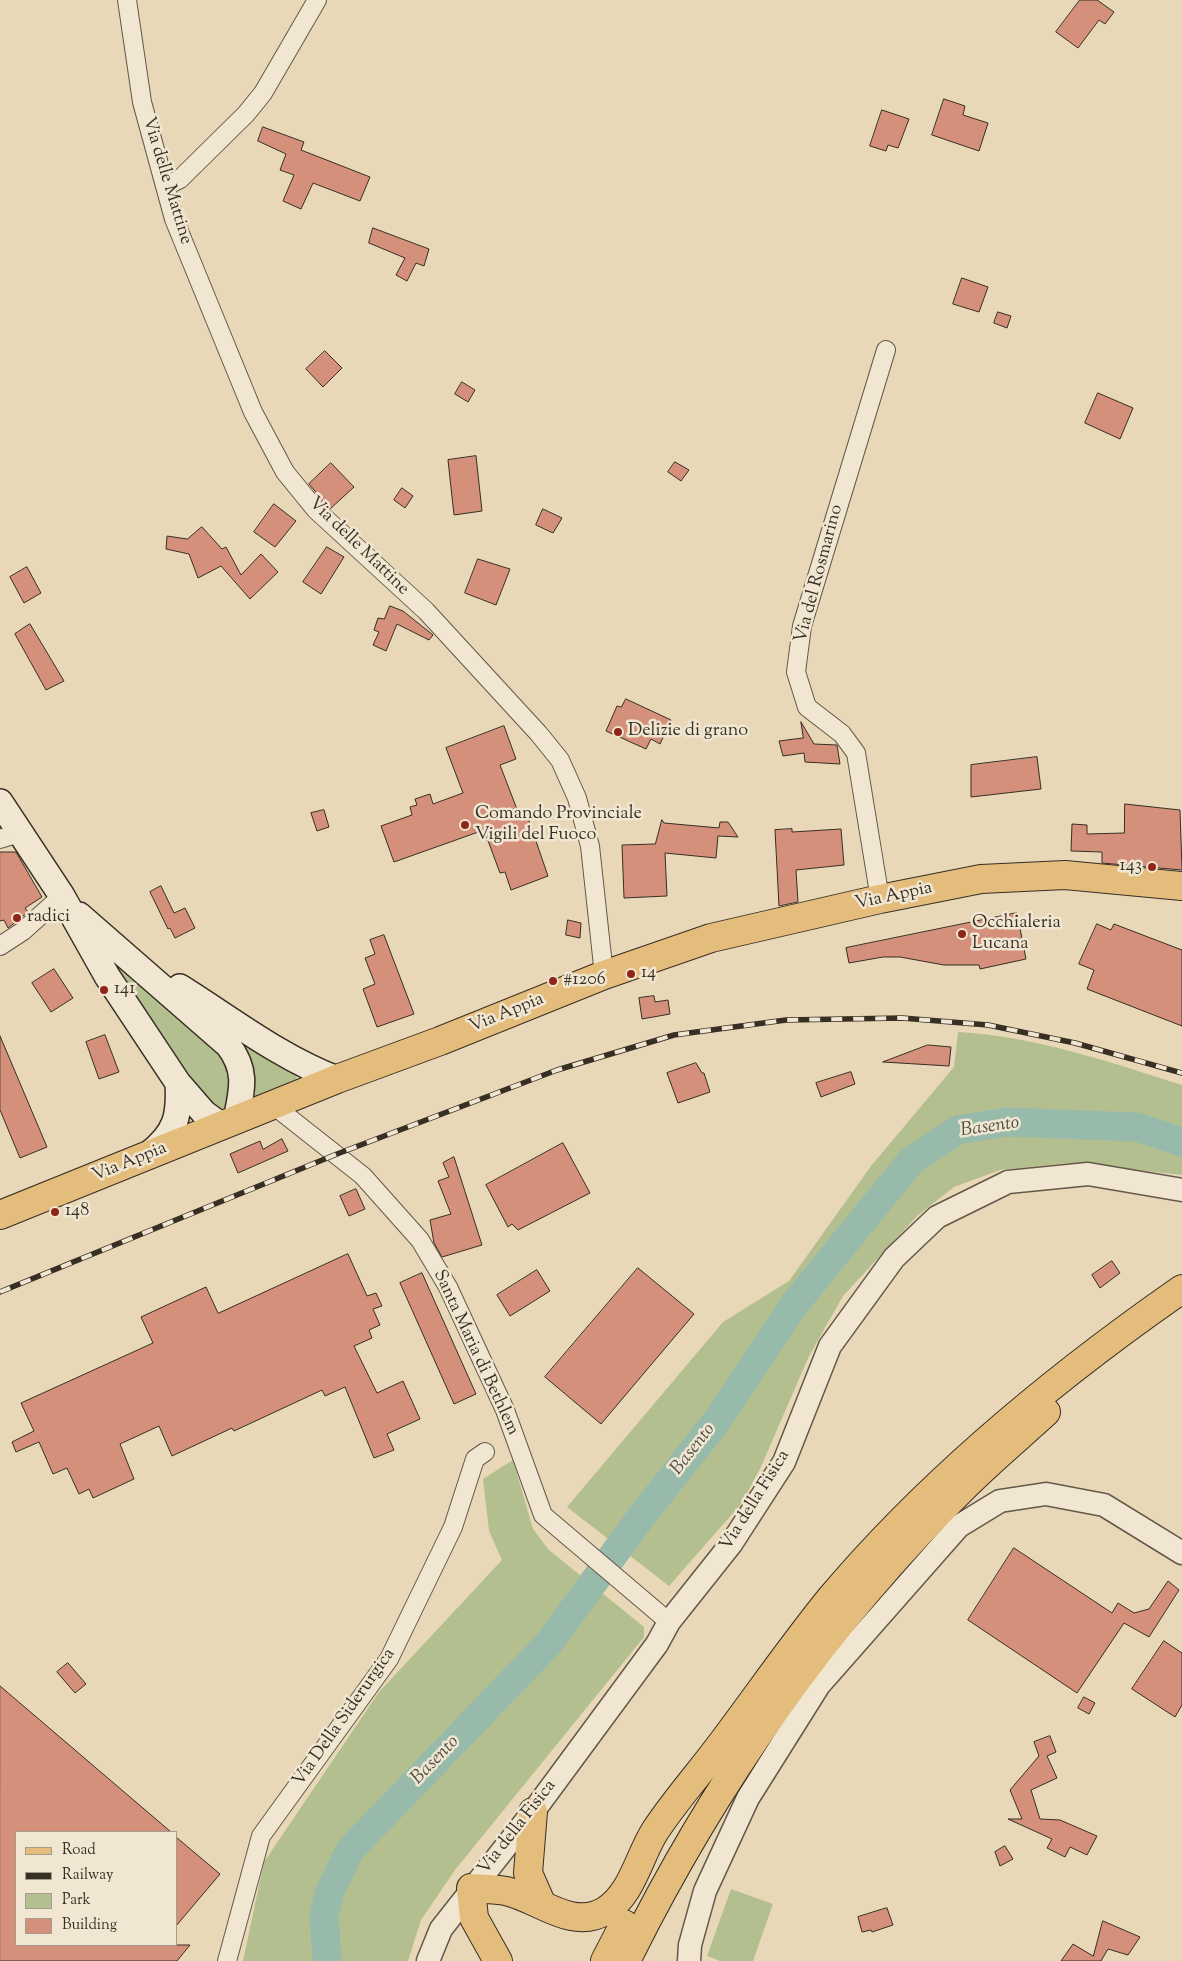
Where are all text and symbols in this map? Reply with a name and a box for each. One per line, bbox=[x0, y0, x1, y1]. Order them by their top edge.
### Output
street label: Via delle Mattine bbox=[136, 115, 196, 247]
street label: Via delle Mattine bbox=[303, 493, 413, 601]
street label: Via del Rosmarino bbox=[791, 502, 849, 646]
place label: Delizie di grano bbox=[628, 721, 748, 743]
marker: Delizie di grano bbox=[612, 726, 624, 738]
place label: Comando Provinciale Vigili del Fuoco bbox=[475, 804, 642, 846]
marker: Comando Provinciale Vigili del Fuoco bbox=[459, 819, 471, 831]
place label: 143 bbox=[1120, 856, 1142, 878]
marker: 143 bbox=[1146, 861, 1158, 873]
street label: Via Appia bbox=[853, 878, 935, 916]
place label: radici bbox=[27, 907, 70, 929]
marker: radici bbox=[11, 912, 23, 924]
place label: Occhialeria Lucana bbox=[972, 913, 1061, 956]
marker: Occhialeria Lucana bbox=[956, 928, 968, 940]
place label: 14 bbox=[641, 963, 656, 985]
marker: 14 bbox=[625, 968, 637, 980]
place label: #1206 bbox=[563, 970, 606, 992]
marker: #1206 bbox=[547, 975, 559, 987]
place label: 141 bbox=[114, 979, 135, 1001]
marker: 141 bbox=[98, 984, 110, 996]
street label: Via Appia bbox=[467, 989, 547, 1039]
water label: Basento bbox=[959, 1113, 1021, 1143]
street label: Via Appia bbox=[90, 1138, 170, 1188]
place label: 148 bbox=[65, 1201, 89, 1223]
marker: 148 bbox=[49, 1206, 61, 1218]
street label: Santa Maria di Bethlem bbox=[427, 1267, 523, 1439]
water label: Basento bbox=[667, 1420, 721, 1480]
street label: Via della Fisica bbox=[716, 1447, 796, 1555]
street label: Via Della Siderurgica bbox=[289, 1645, 401, 1791]
water label: Basento bbox=[407, 1732, 465, 1790]
street label: Via della Fisica bbox=[474, 1776, 562, 1880]
legend bbox=[15, 1831, 178, 1946]
text: Road bbox=[62, 1840, 96, 1861]
text: Railway bbox=[62, 1865, 113, 1886]
text: Park bbox=[62, 1890, 91, 1911]
text: Building bbox=[62, 1915, 117, 1936]

